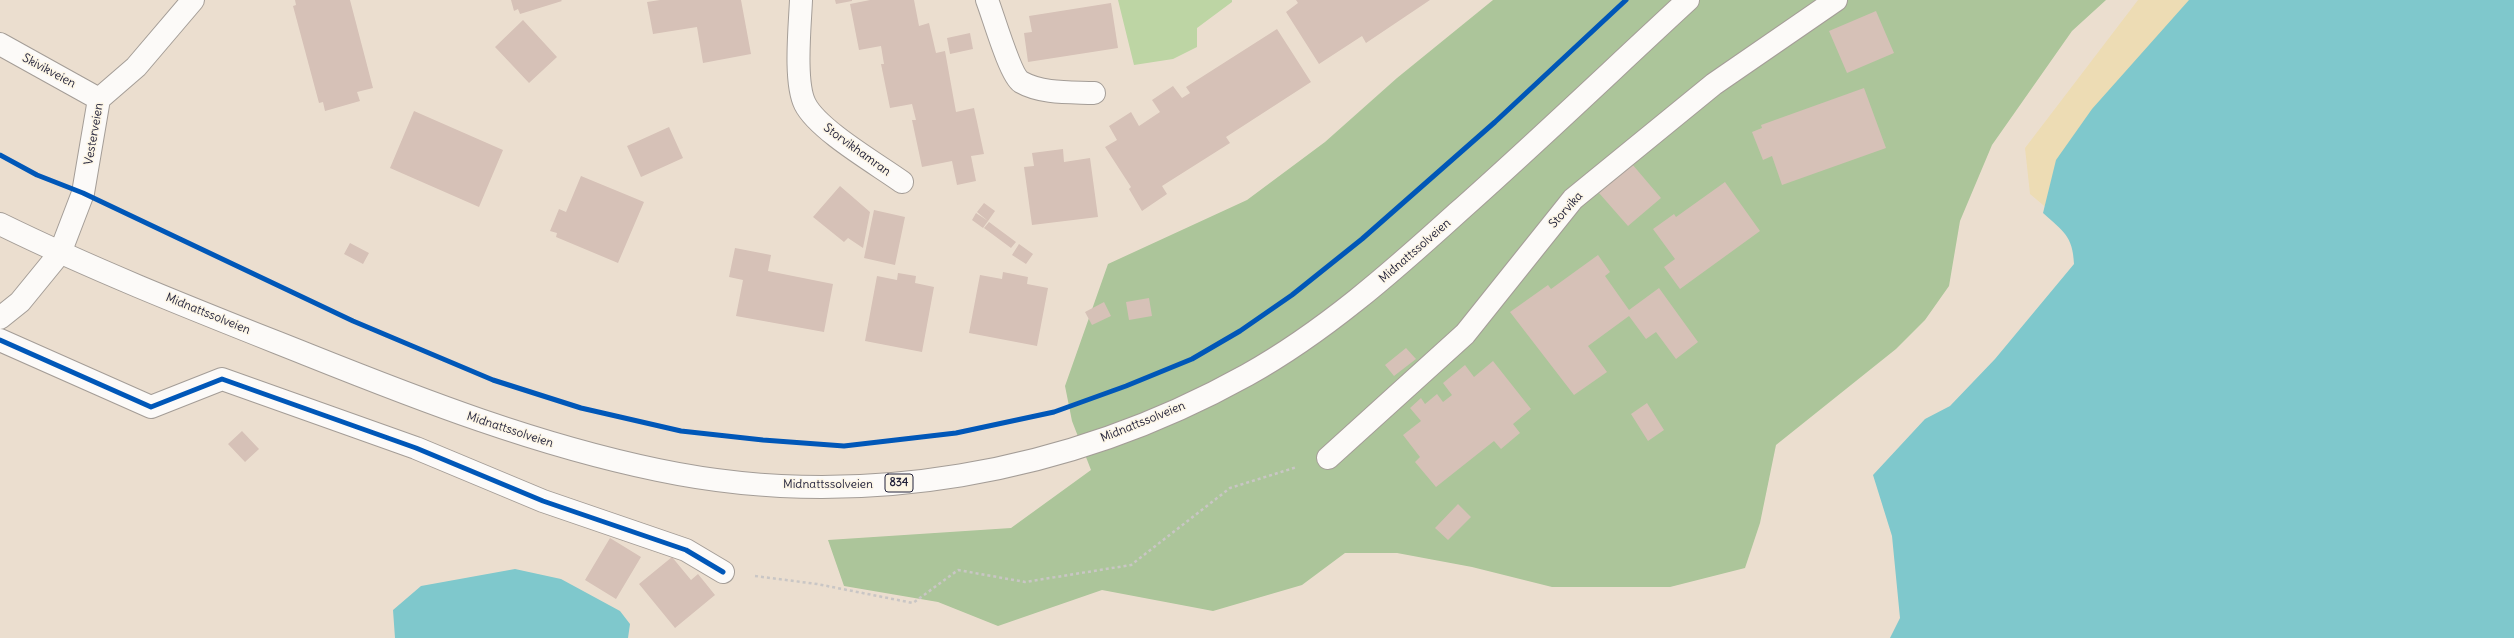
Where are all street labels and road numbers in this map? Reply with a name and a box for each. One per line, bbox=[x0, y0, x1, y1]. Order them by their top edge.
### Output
street label: Skivikveien bbox=[20, 51, 78, 91]
street label: Vesterveien bbox=[81, 102, 107, 166]
street label: Storvikhamran bbox=[821, 121, 893, 179]
street label: Storvika bbox=[1546, 189, 1586, 231]
street label: Midnattssolveien bbox=[1376, 216, 1454, 286]
street label: Midnattssolveien bbox=[164, 290, 252, 338]
street label: Midnattssolveien bbox=[1099, 398, 1187, 446]
street label: Midnattssolveien bbox=[465, 409, 555, 451]
road number: 834 bbox=[885, 474, 913, 492]
street label: Midnattssolveien bbox=[783, 478, 873, 492]

